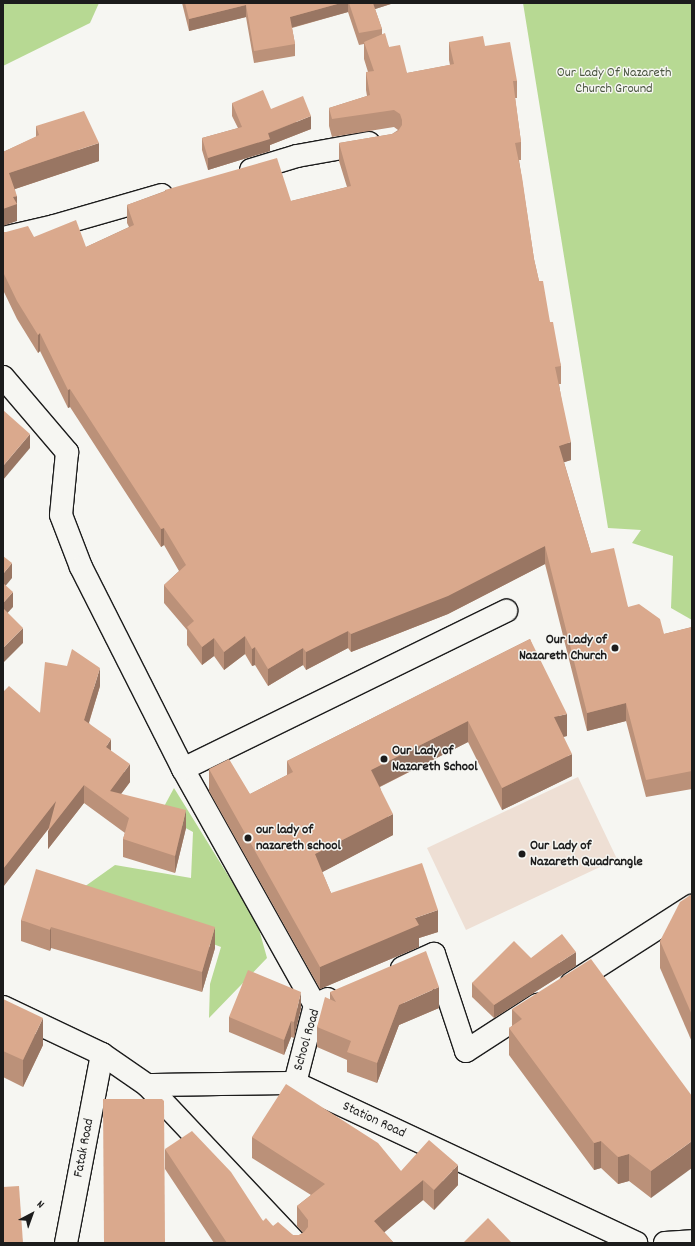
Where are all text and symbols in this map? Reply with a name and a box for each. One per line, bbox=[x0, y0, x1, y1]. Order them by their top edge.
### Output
park label: Our Lady Of Nazareth Church Ground bbox=[557, 65, 671, 98]
place label: Our Lady of Nazareth Church bbox=[519, 632, 607, 664]
marker: Our Lady of Nazareth Church bbox=[610, 643, 620, 653]
place label: Our Lady of Nazareth School bbox=[392, 743, 478, 776]
marker: Our Lady of Nazareth School bbox=[379, 754, 389, 764]
place label: our lady of nazareth school bbox=[256, 822, 341, 854]
marker: our lady of nazareth school bbox=[243, 833, 253, 843]
place label: Our Lady of Nazareth Quadrangle bbox=[530, 838, 643, 870]
marker: Our Lady of Nazareth Quadrangle bbox=[517, 849, 527, 859]
street label: School Road bbox=[290, 1007, 324, 1073]
street label: Station Road bbox=[340, 1098, 408, 1142]
street label: Fatak Road bbox=[70, 1117, 98, 1179]
north arrow bbox=[12, 1194, 52, 1234]
text: N bbox=[33, 1197, 47, 1213]

